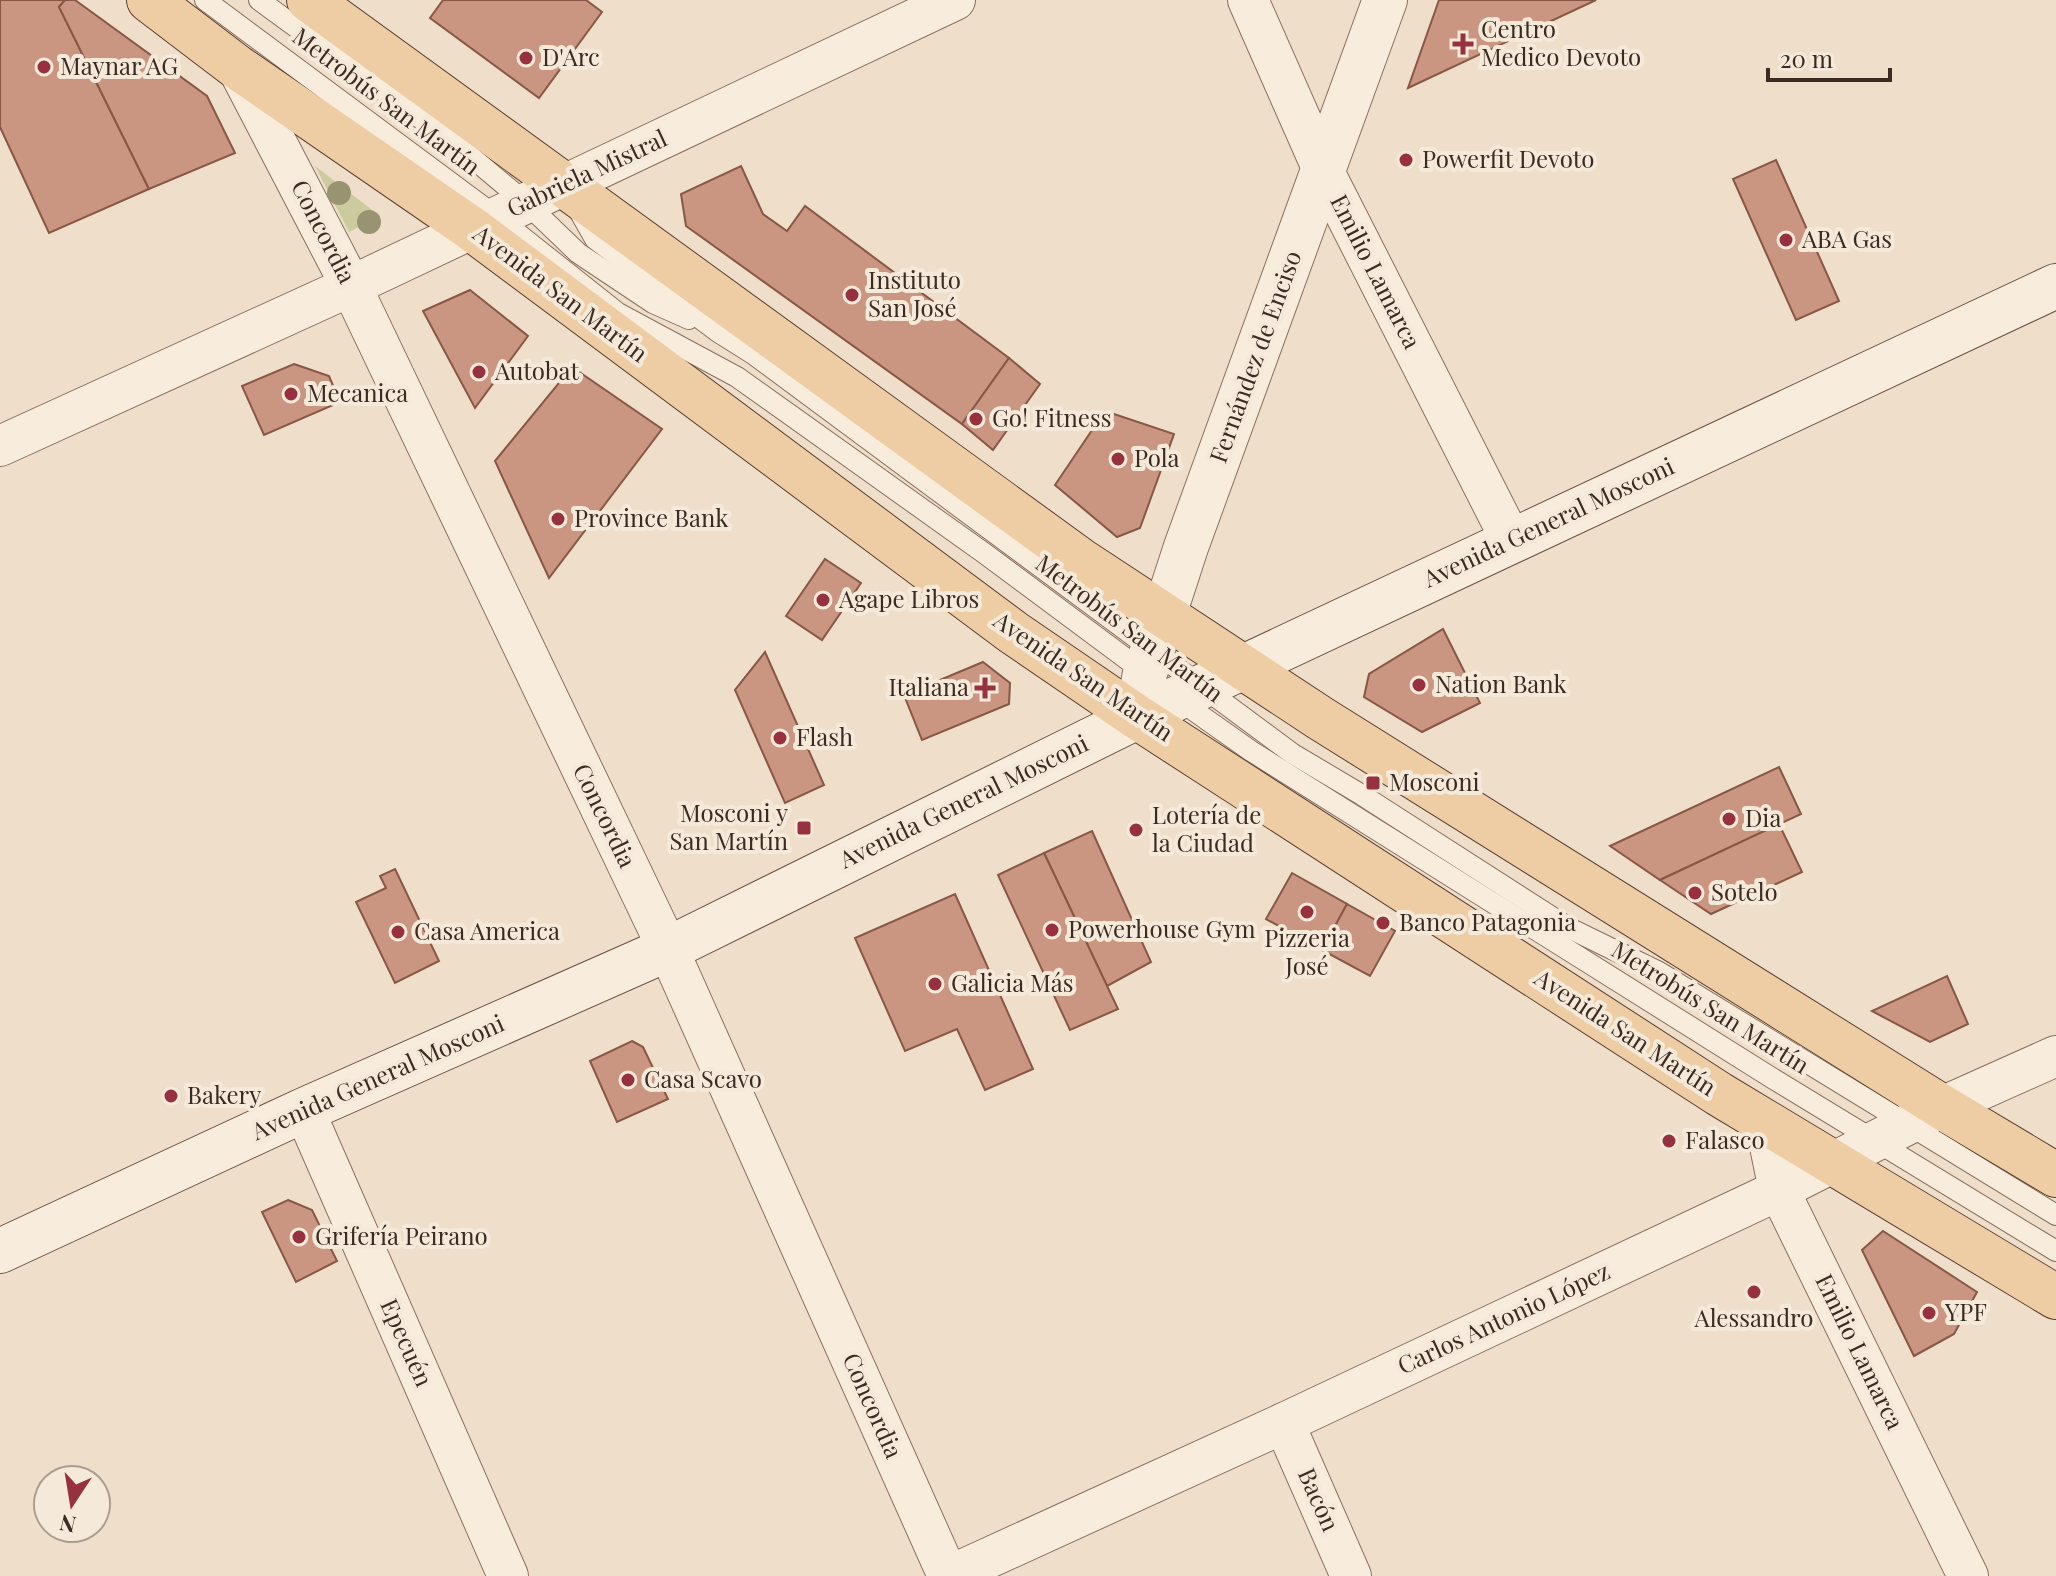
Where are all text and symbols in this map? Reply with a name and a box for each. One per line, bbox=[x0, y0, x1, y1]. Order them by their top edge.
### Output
place label: Centro Medico Devoto bbox=[1481, 12, 1641, 72]
street label: Metrobús San Martín bbox=[287, 19, 488, 182]
scale bar bbox=[1768, 32, 1890, 82]
marker: Centro Medico Devoto bbox=[1452, 33, 1474, 55]
place label: D'Arc bbox=[542, 40, 600, 72]
text: 20 m bbox=[1780, 42, 1833, 74]
place label: Maynar AG bbox=[60, 49, 178, 81]
marker: D'Arc bbox=[517, 49, 535, 67]
marker: Maynar AG bbox=[35, 58, 53, 76]
street label: Gabriela Mistral bbox=[501, 121, 672, 223]
place label: Powerfit Devoto bbox=[1422, 142, 1594, 174]
marker: Powerfit Devoto bbox=[1397, 151, 1415, 169]
street label: Concordia bbox=[285, 174, 364, 288]
street label: Emilio Lamarca bbox=[1324, 188, 1429, 354]
street label: Avenida San Martín bbox=[467, 216, 655, 368]
place label: ABA Gas bbox=[1801, 222, 1892, 254]
marker: ABA Gas bbox=[1777, 231, 1795, 249]
street label: Fernández de Enciso bbox=[1201, 246, 1307, 467]
place label: Instituto San José bbox=[868, 263, 961, 323]
marker: Instituto San José bbox=[843, 286, 861, 304]
place label: Autobat bbox=[494, 354, 579, 386]
marker: Autobat bbox=[470, 363, 488, 381]
place label: Mecanica bbox=[307, 376, 408, 408]
marker: Mecanica bbox=[282, 385, 300, 403]
place label: Go! Fitness bbox=[992, 401, 1111, 433]
marker: Go! Fitness bbox=[967, 410, 985, 428]
place label: Pola bbox=[1134, 441, 1180, 473]
street label: Avenida General Mosconi bbox=[1417, 449, 1679, 594]
marker: Pola bbox=[1109, 450, 1127, 468]
place label: Province Bank bbox=[574, 501, 729, 533]
marker: Province Bank bbox=[549, 510, 567, 528]
street label: Metrobús San Martín bbox=[1030, 546, 1231, 709]
place label: Agape Libros bbox=[838, 582, 979, 614]
marker: Agape Libros bbox=[814, 591, 832, 609]
street label: Avenida San Martín bbox=[987, 603, 1180, 747]
place label: Nation Bank bbox=[1435, 667, 1568, 699]
place label: Italiana bbox=[888, 670, 969, 702]
marker: Nation Bank bbox=[1410, 676, 1428, 694]
marker: Italiana bbox=[976, 679, 994, 697]
place label: Flash bbox=[796, 720, 853, 752]
street label: Avenida General Mosconi bbox=[832, 726, 1093, 875]
marker: Flash bbox=[771, 729, 789, 747]
street label: Concordia bbox=[567, 758, 645, 872]
place label: Mosconi bbox=[1389, 765, 1480, 797]
marker: Mosconi bbox=[1364, 774, 1382, 792]
place label: Mosconi y San Martín bbox=[670, 796, 788, 856]
place label: Lotería de la Ciudad bbox=[1152, 798, 1261, 858]
place label: Dia bbox=[1745, 801, 1781, 833]
marker: Dia bbox=[1720, 810, 1738, 828]
marker: Mosconi y San Martín bbox=[795, 819, 813, 837]
marker: Lotería de la Ciudad bbox=[1127, 821, 1145, 839]
place label: Sotelo bbox=[1711, 875, 1778, 907]
marker: Sotelo bbox=[1686, 884, 1704, 902]
marker: Pizzeria José bbox=[1298, 903, 1316, 921]
place label: Banco Patagonia bbox=[1399, 905, 1576, 937]
place label: Powerhouse Gym bbox=[1068, 912, 1256, 944]
place label: Casa America bbox=[414, 914, 560, 946]
marker: Banco Patagonia bbox=[1374, 914, 1392, 932]
marker: Powerhouse Gym bbox=[1043, 921, 1061, 939]
place label: Pizzeria José bbox=[1264, 921, 1350, 981]
marker: Casa America bbox=[389, 923, 407, 941]
street label: Metrobús San Martín bbox=[1606, 933, 1816, 1080]
street label: Avenida San Martín bbox=[1528, 960, 1723, 1102]
place label: Galicia Más bbox=[951, 966, 1073, 998]
marker: Galicia Más bbox=[926, 975, 944, 993]
street label: Avenida General Mosconi bbox=[245, 1006, 508, 1147]
place label: Casa Scavo bbox=[644, 1062, 762, 1094]
marker: Casa Scavo bbox=[619, 1071, 637, 1089]
place label: Bakery bbox=[187, 1078, 261, 1110]
marker: Bakery bbox=[162, 1087, 180, 1105]
place label: Falasco bbox=[1685, 1123, 1765, 1155]
marker: Falasco bbox=[1660, 1132, 1678, 1150]
place label: Grifería Peirano bbox=[315, 1219, 488, 1251]
marker: Grifería Peirano bbox=[290, 1228, 308, 1246]
street label: Carlos Antonio López bbox=[1392, 1254, 1614, 1380]
street label: Emilio Lamarca bbox=[1809, 1268, 1912, 1434]
marker: Alessandro bbox=[1745, 1283, 1763, 1301]
street label: Epecuén bbox=[374, 1293, 441, 1391]
place label: YPF bbox=[1944, 1295, 1987, 1327]
place label: Alessandro bbox=[1694, 1301, 1813, 1333]
marker: YPF bbox=[1920, 1304, 1938, 1322]
street label: Concordia bbox=[836, 1348, 911, 1463]
street label: Bacón bbox=[1292, 1463, 1348, 1536]
north arrow bbox=[32, 1464, 112, 1544]
text: N bbox=[57, 1508, 79, 1541]

